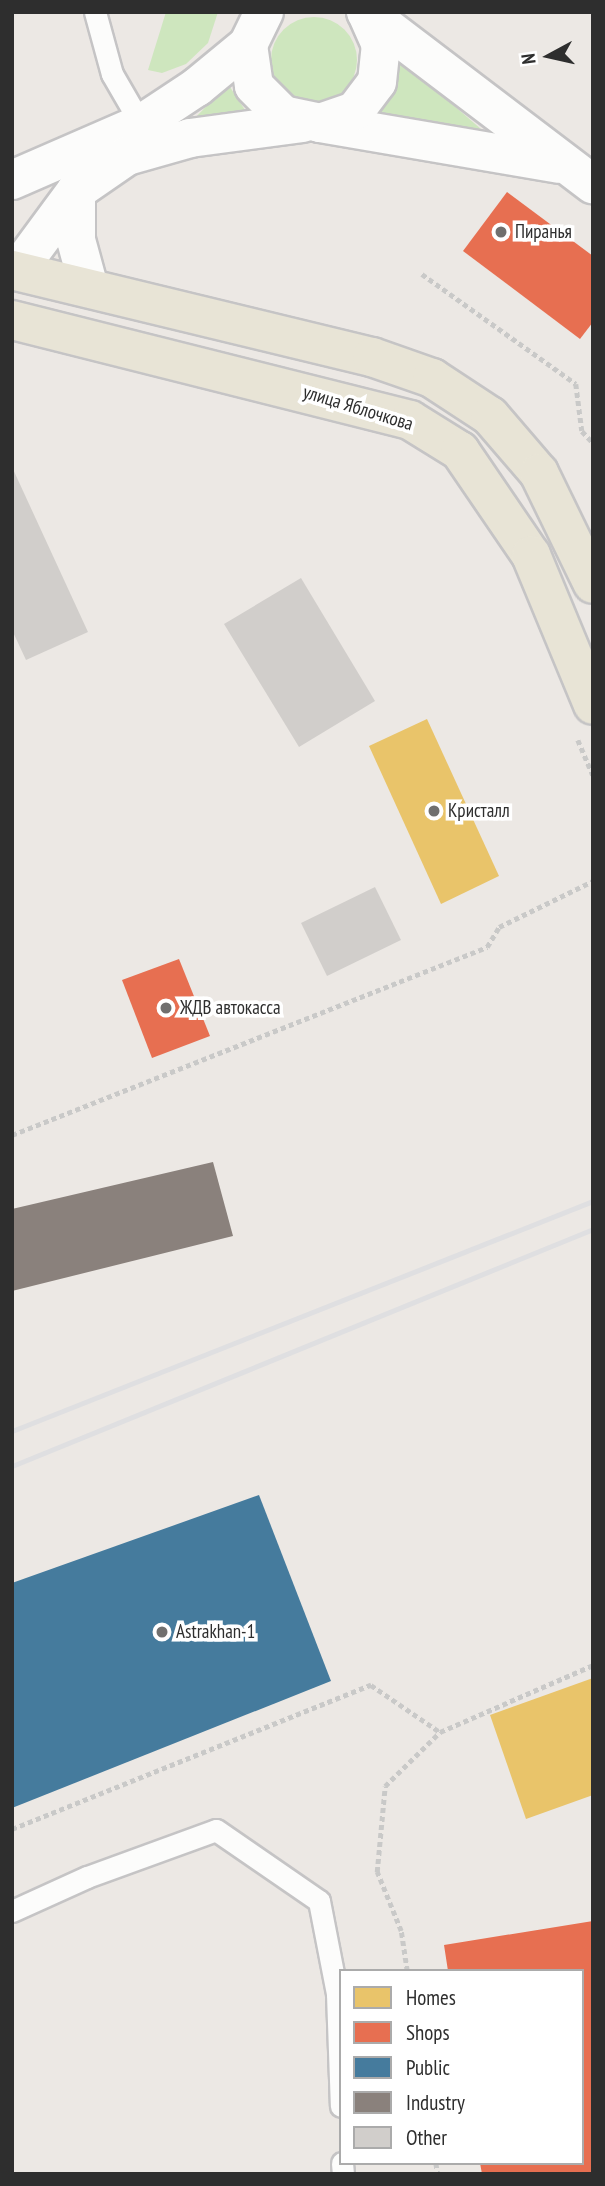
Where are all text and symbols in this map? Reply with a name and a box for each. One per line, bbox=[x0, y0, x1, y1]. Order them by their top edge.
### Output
north arrow bbox=[514, 21, 584, 91]
text: N bbox=[516, 52, 541, 66]
place label: Пиранья bbox=[515, 221, 572, 243]
marker: Пиранья bbox=[493, 224, 509, 240]
street label: улица Яблочкова bbox=[300, 380, 416, 436]
place label: Кристалл bbox=[448, 800, 510, 822]
marker: Кристалл bbox=[426, 803, 442, 819]
place label: ЖДВ автокасса bbox=[180, 997, 281, 1019]
marker: ЖДВ автокасса bbox=[158, 1000, 174, 1016]
place label: Astrakhan-1 bbox=[176, 1621, 255, 1643]
marker: Astrakhan-1 bbox=[154, 1624, 170, 1640]
legend bbox=[339, 1969, 584, 2165]
text: Homes bbox=[406, 1984, 456, 2011]
text: Shops bbox=[406, 2019, 450, 2046]
text: Public bbox=[406, 2054, 450, 2081]
text: Industry bbox=[406, 2089, 465, 2116]
text: Other bbox=[406, 2124, 447, 2151]

